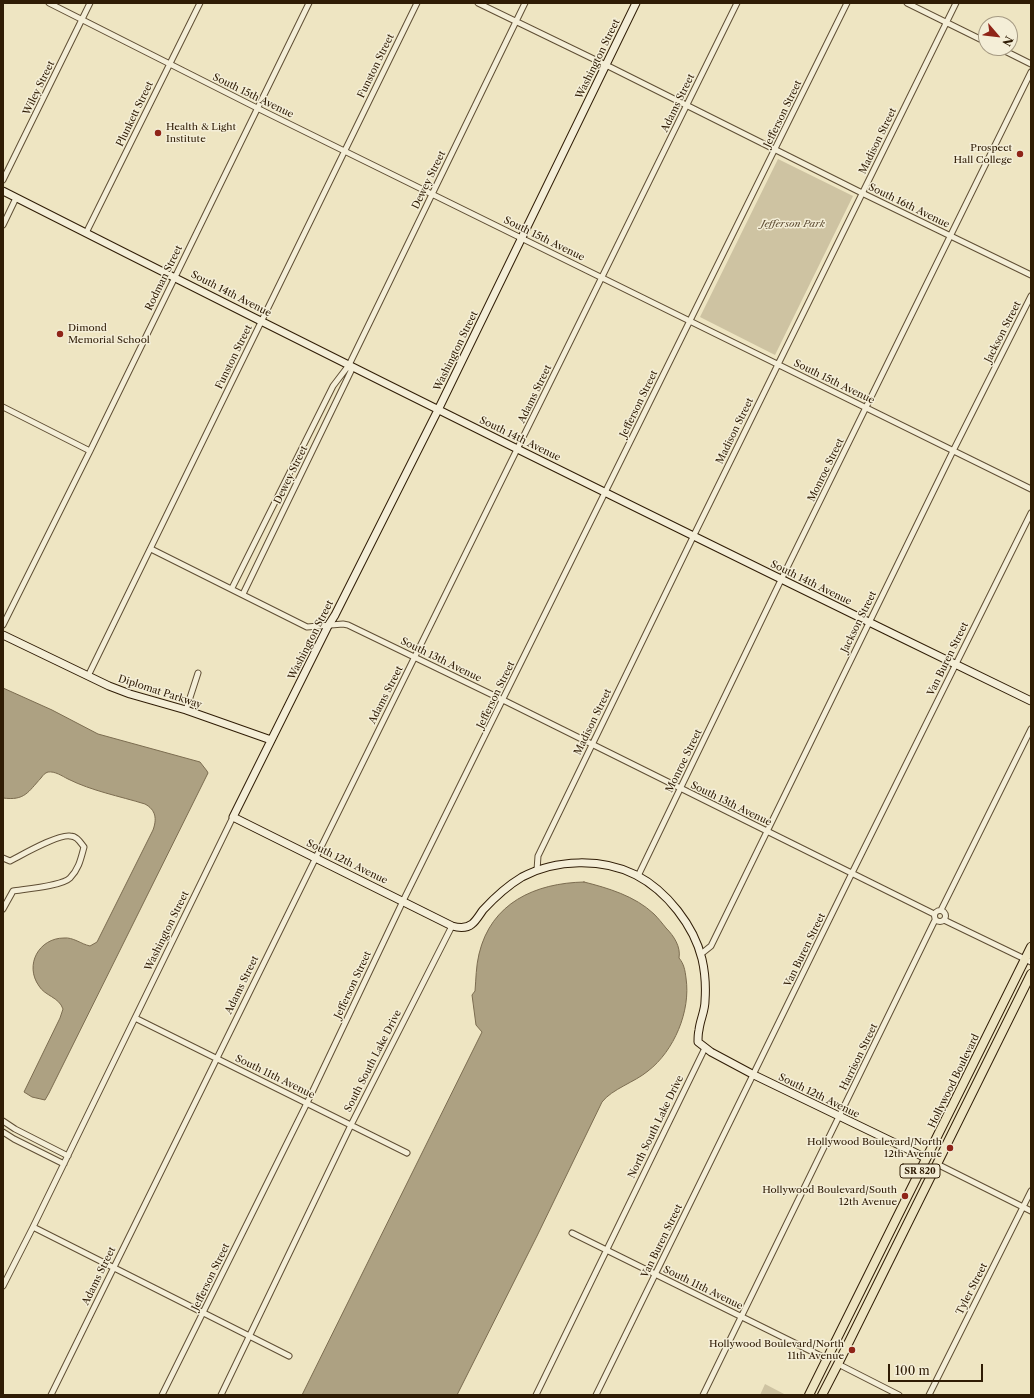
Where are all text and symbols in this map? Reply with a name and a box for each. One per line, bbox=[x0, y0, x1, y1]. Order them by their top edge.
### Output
north arrow bbox=[978, 16, 1018, 56]
street label: Washington Street bbox=[573, 17, 623, 101]
street label: Funston Street bbox=[355, 32, 397, 100]
text: N bbox=[999, 34, 1016, 49]
street label: Wiley Street bbox=[21, 59, 57, 117]
street label: South 15th Avenue bbox=[211, 71, 295, 121]
street label: Adams Street bbox=[659, 72, 697, 134]
street label: Jefferson Street bbox=[762, 78, 804, 150]
street label: Plunkett Street bbox=[114, 79, 156, 149]
street label: Madison Street bbox=[857, 106, 899, 176]
place label: Health & Light Institute bbox=[166, 121, 236, 144]
marker: Health & Light Institute bbox=[153, 128, 163, 138]
place label: Prospect Hall College bbox=[953, 142, 1012, 166]
street label: Dewey Street bbox=[410, 149, 448, 211]
marker: Prospect Hall College bbox=[1015, 149, 1025, 159]
street label: South 16th Avenue bbox=[866, 181, 952, 231]
street label: South 15th Avenue bbox=[502, 214, 586, 264]
park label: Jefferson Park bbox=[761, 218, 825, 230]
street label: Rodman Street bbox=[143, 243, 185, 313]
street label: South 14th Avenue bbox=[189, 269, 273, 319]
street label: Jackson Street bbox=[982, 299, 1024, 365]
street label: Washington Street bbox=[431, 309, 481, 393]
place label: Dimond Memorial School bbox=[68, 322, 150, 346]
street label: Funston Street bbox=[213, 323, 255, 391]
marker: Dimond Memorial School bbox=[55, 329, 65, 339]
street label: South 15th Avenue bbox=[792, 357, 876, 407]
street label: Adams Street bbox=[516, 363, 554, 425]
street label: Jefferson Street bbox=[618, 368, 660, 440]
street label: Madison Street bbox=[714, 396, 756, 466]
street label: South 14th Avenue bbox=[477, 414, 563, 464]
street label: Monroe Street bbox=[805, 436, 847, 504]
street label: Dewey Street bbox=[272, 444, 310, 506]
street label: South 14th Avenue bbox=[768, 558, 854, 608]
street label: Jackson Street bbox=[839, 589, 879, 655]
street label: Washington Street bbox=[286, 598, 336, 682]
street label: Van Buren Street bbox=[925, 620, 971, 698]
street label: South 13th Avenue bbox=[399, 635, 483, 685]
street label: Jefferson Street bbox=[475, 659, 517, 731]
street label: Adams Street bbox=[366, 664, 406, 726]
street label: Diplomat Parkway bbox=[117, 673, 203, 711]
street label: Madison Street bbox=[572, 687, 614, 757]
street label: Monroe Street bbox=[663, 727, 705, 795]
street label: South 13th Avenue bbox=[689, 779, 773, 829]
street label: South 12th Avenue bbox=[305, 837, 389, 887]
street label: Washington Street bbox=[142, 889, 192, 973]
street label: Van Buren Street bbox=[782, 911, 828, 989]
street label: Jefferson Street bbox=[332, 949, 374, 1021]
street label: Adams Street bbox=[223, 954, 261, 1016]
street label: South South Lake Drive bbox=[342, 1008, 404, 1114]
street label: Harrison Street bbox=[838, 1022, 880, 1092]
street label: Hollywood Boulevard bbox=[926, 1032, 982, 1130]
street label: South 11th Avenue bbox=[233, 1053, 317, 1101]
street label: South 12th Avenue bbox=[777, 1071, 861, 1121]
street label: North South Lake Drive bbox=[626, 1074, 686, 1180]
place label: Hollywood Boulevard/North 12th Avenue bbox=[807, 1136, 942, 1160]
marker: Hollywood Boulevard/North 12th Avenue bbox=[945, 1143, 955, 1153]
road number: SR 820 bbox=[900, 1164, 940, 1178]
place label: Hollywood Boulevard/South 12th Avenue bbox=[762, 1184, 897, 1208]
marker: Hollywood Boulevard/South 12th Avenue bbox=[900, 1191, 910, 1201]
street label: Van Buren Street bbox=[639, 1202, 685, 1280]
street label: Jefferson Street bbox=[190, 1241, 232, 1313]
street label: Adams Street bbox=[80, 1245, 118, 1307]
street label: Tyler Street bbox=[954, 1261, 990, 1317]
street label: South 11th Avenue bbox=[661, 1264, 745, 1312]
place label: Hollywood Boulevard/North 11th Avenue bbox=[709, 1338, 844, 1362]
marker: Hollywood Boulevard/North 11th Avenue bbox=[847, 1345, 857, 1355]
scale bar bbox=[890, 1356, 985, 1382]
text: 100 m bbox=[895, 1363, 930, 1378]

